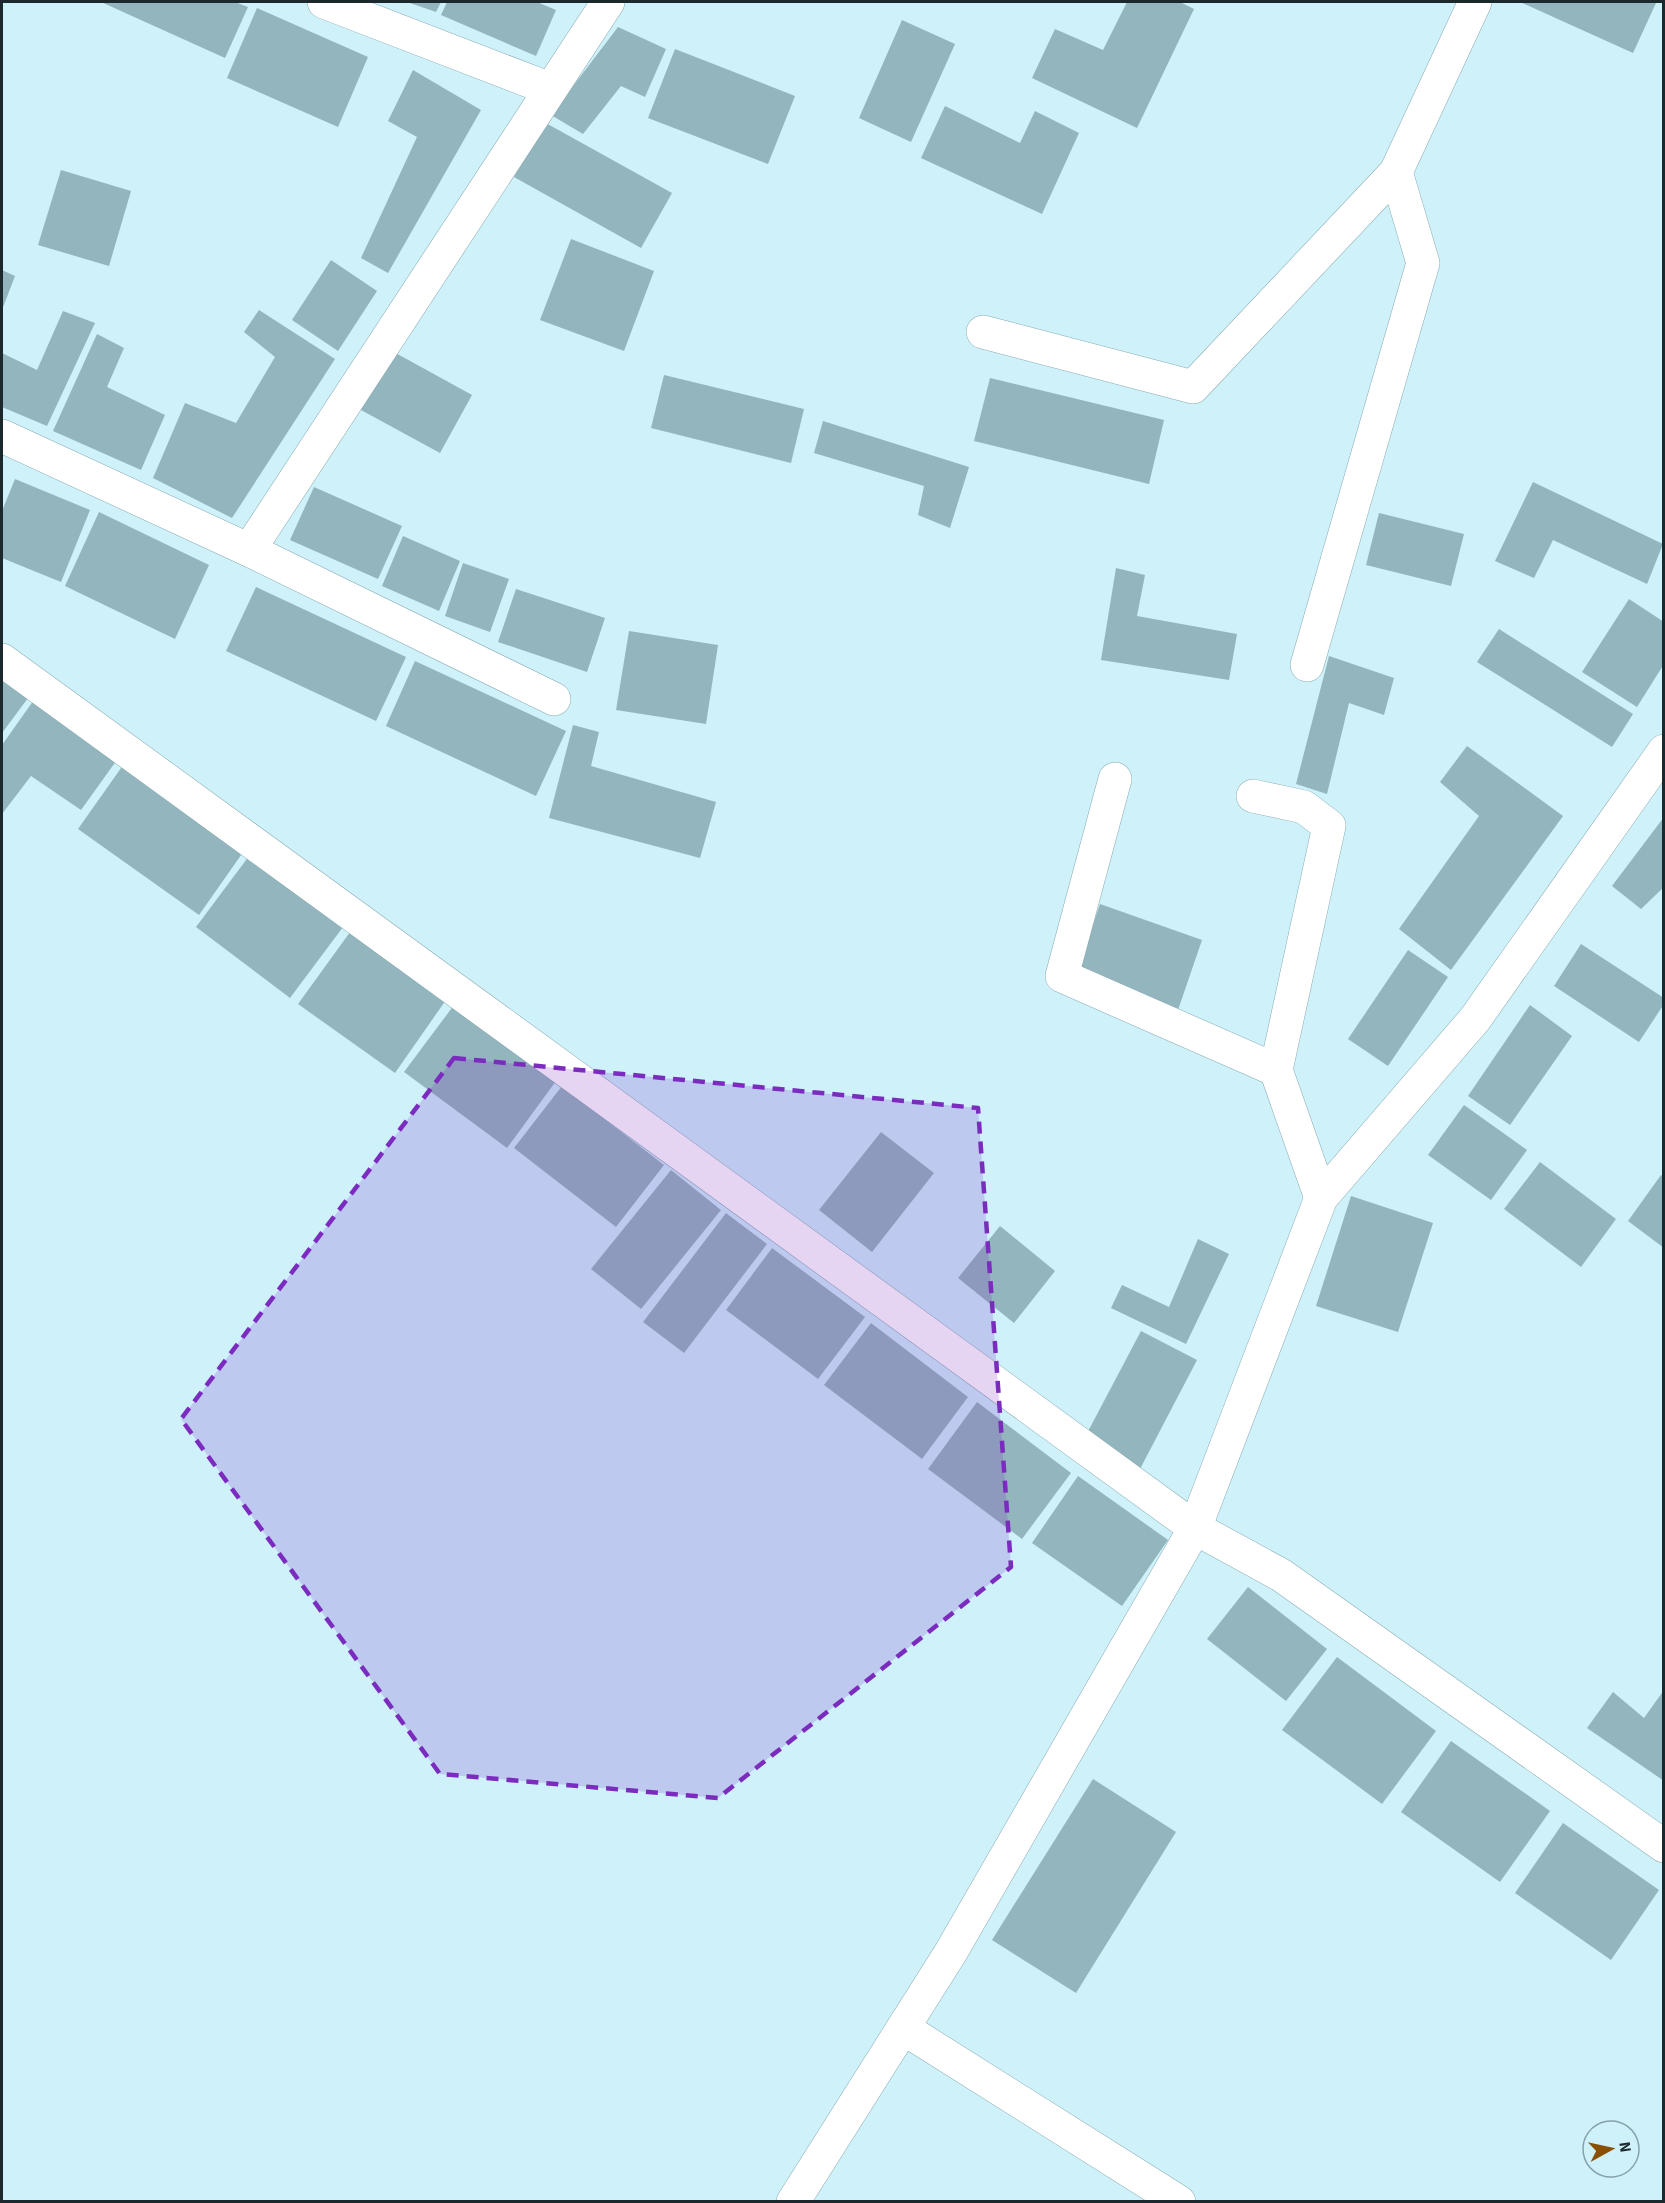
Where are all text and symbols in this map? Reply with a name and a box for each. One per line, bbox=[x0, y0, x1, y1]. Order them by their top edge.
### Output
north arrow bbox=[1581, 2119, 1641, 2179]
text: N bbox=[1613, 2140, 1636, 2154]

